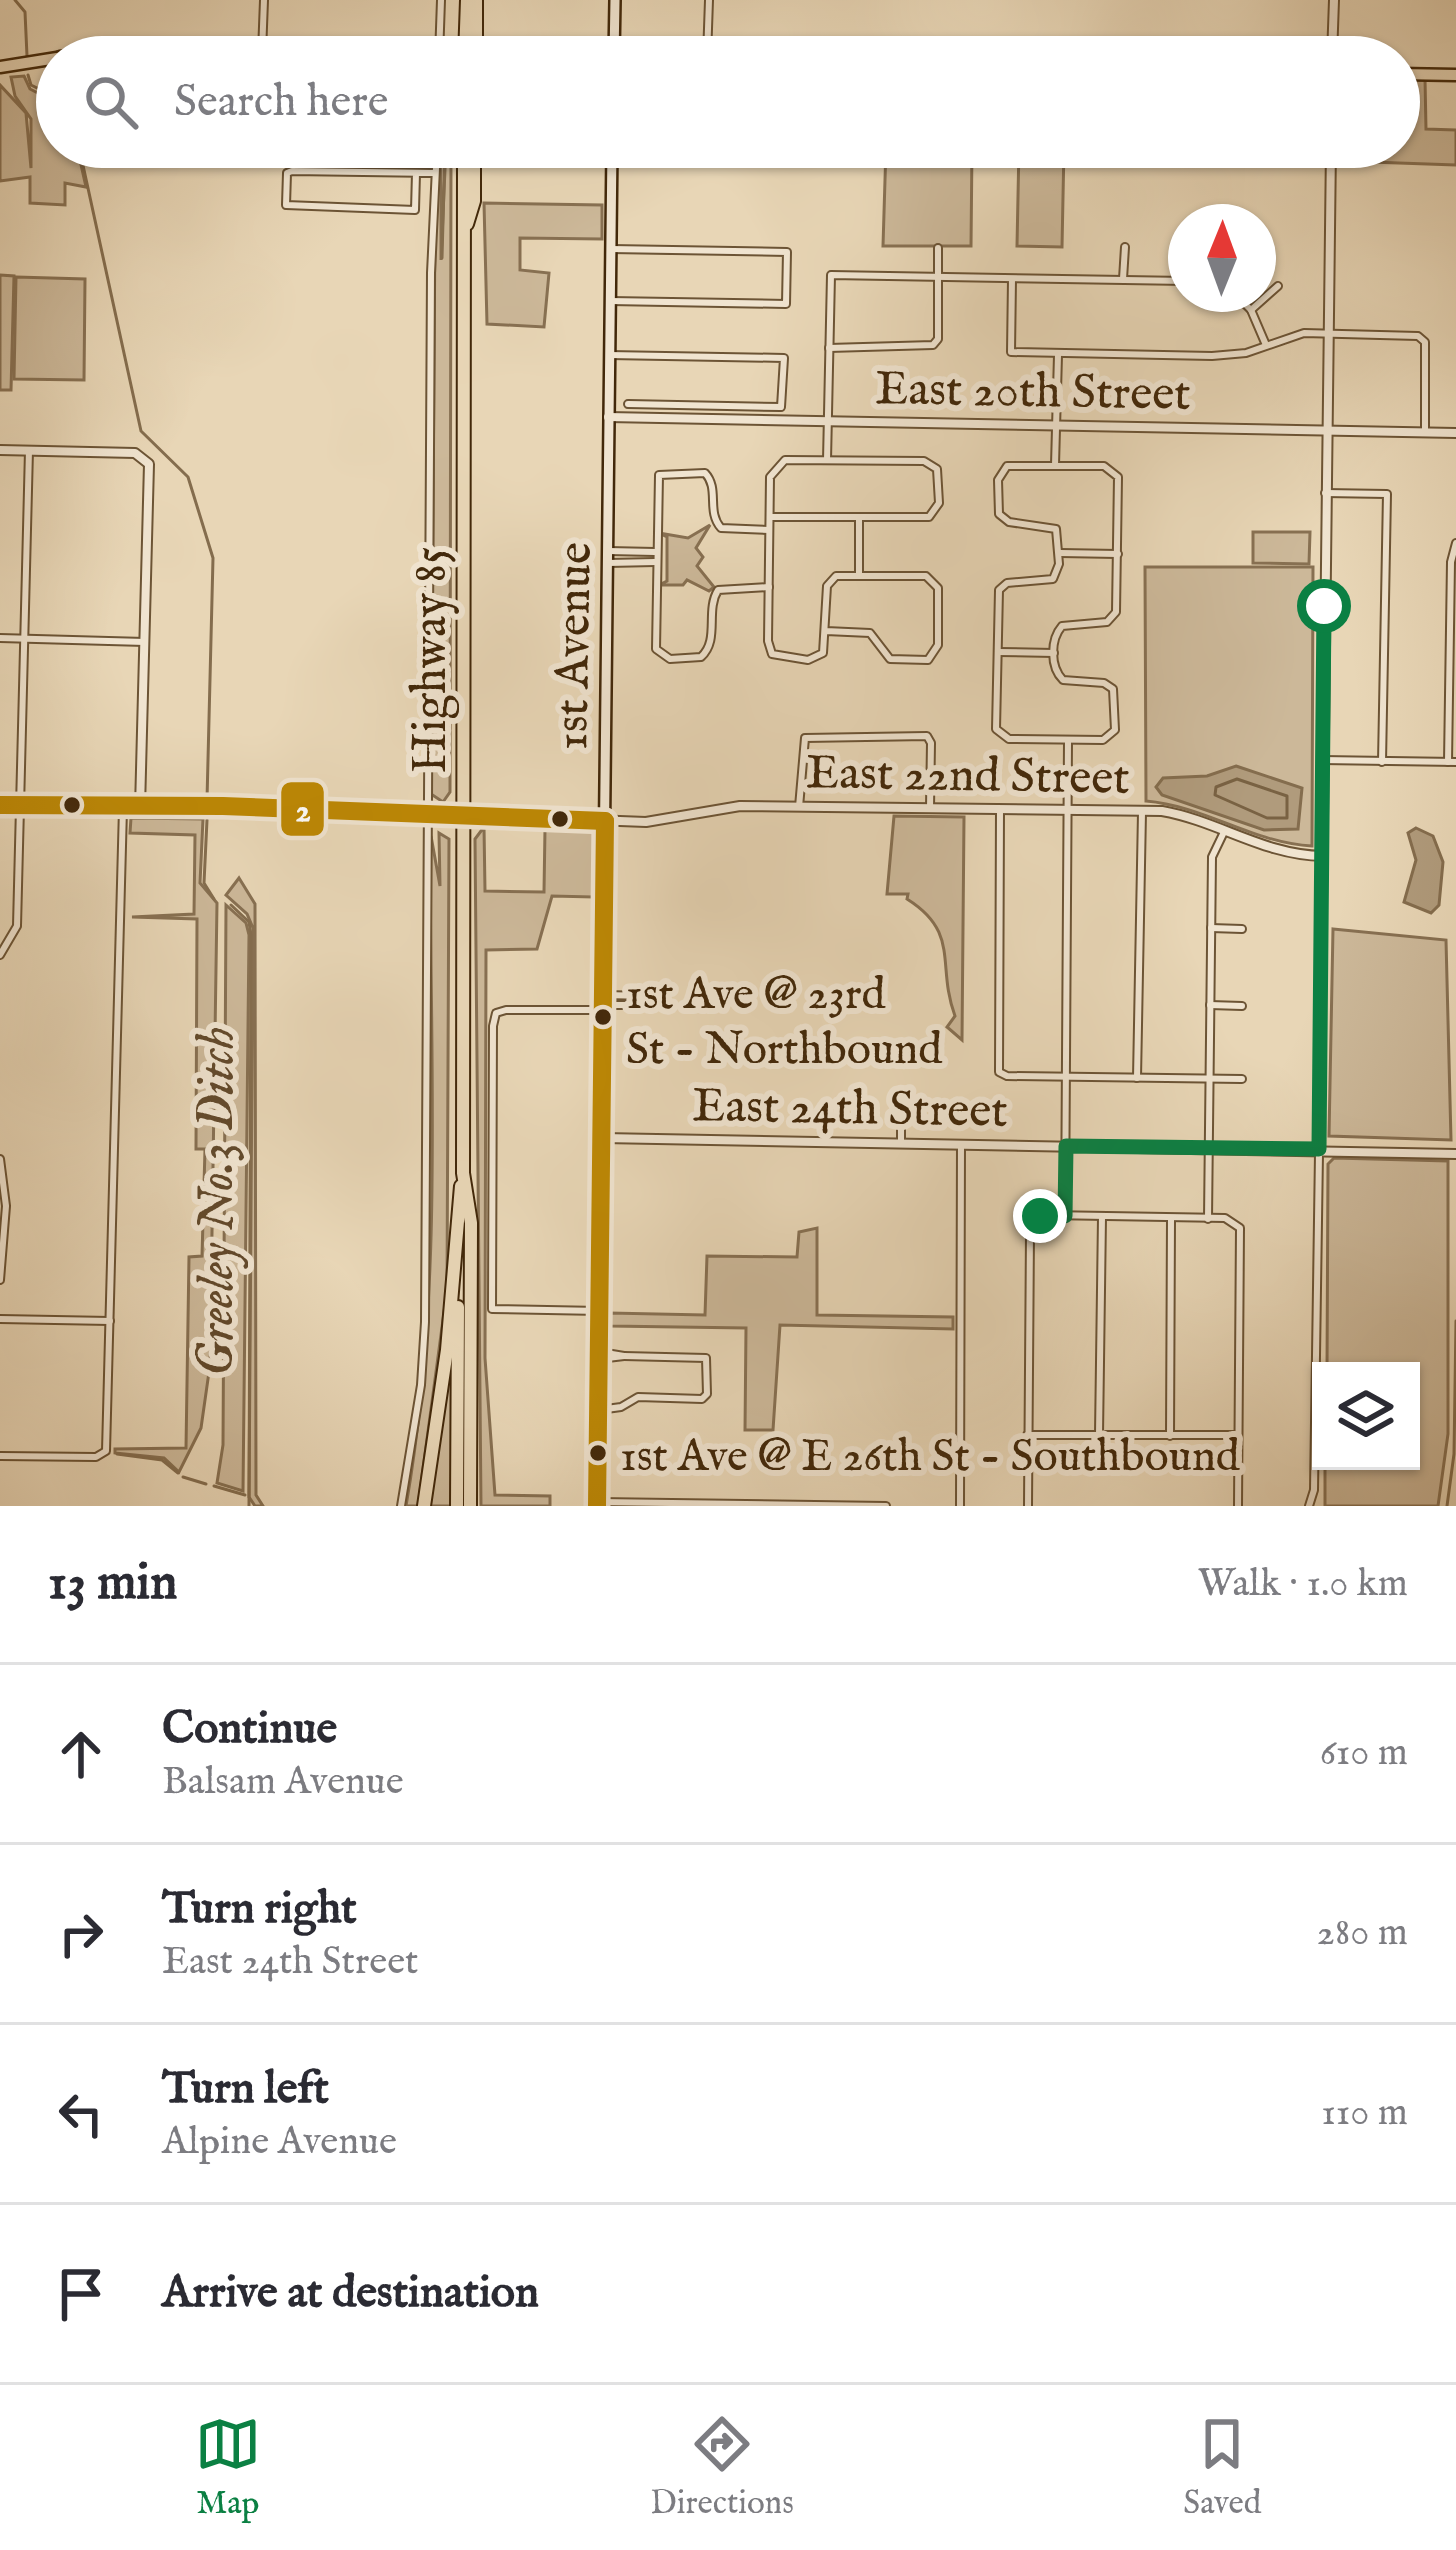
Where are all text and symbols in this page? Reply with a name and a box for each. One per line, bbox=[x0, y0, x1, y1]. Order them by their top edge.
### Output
search box bbox=[36, 36, 1420, 168]
icon: search bbox=[78, 69, 144, 135]
text: Search here bbox=[174, 74, 388, 131]
north arrow bbox=[1168, 204, 1276, 312]
street label: East 20th Street bbox=[875, 360, 1191, 426]
street label: 1st Avenue bbox=[543, 541, 607, 751]
street label: Highway 85 bbox=[402, 547, 462, 774]
route start bbox=[1297, 579, 1351, 633]
street label: East 22nd Street bbox=[806, 744, 1130, 810]
line badge: 2 bbox=[279, 780, 326, 838]
text: 2 bbox=[295, 791, 311, 833]
unlabelled marker bbox=[61, 794, 83, 816]
unlabelled marker bbox=[549, 808, 571, 830]
place label: 1st Ave @ 23rd St - Northbound bbox=[626, 967, 943, 1079]
marker: 1st Ave @ 23rd St - Northbound bbox=[592, 1006, 614, 1028]
water label: Greeley No.3 Ditch bbox=[186, 1027, 251, 1377]
street label: East 24th Street bbox=[692, 1077, 1008, 1143]
route end bbox=[1013, 1189, 1067, 1243]
map controls bbox=[1312, 1362, 1420, 1470]
button: layers bbox=[1312, 1362, 1420, 1470]
place label: 1st Ave @ E 26th St - Southbound bbox=[620, 1429, 1241, 1486]
marker: 1st Ave @ E 26th St - Southbound bbox=[587, 1442, 609, 1464]
text: 13 min bbox=[48, 1552, 177, 1617]
text: Walk · 1.0 km bbox=[1198, 1560, 1408, 1609]
text: Continue bbox=[162, 1701, 337, 1758]
icon: ahead bbox=[48, 1721, 114, 1787]
text: 610 m bbox=[1320, 1729, 1408, 1778]
text: Balsam Avenue bbox=[162, 1758, 404, 1807]
text: Turn right bbox=[162, 1881, 357, 1938]
icon: right bbox=[48, 1901, 114, 1967]
text: 280 m bbox=[1317, 1909, 1408, 1958]
text: East 24th Street bbox=[162, 1938, 418, 1987]
text: Turn left bbox=[162, 2061, 329, 2118]
icon: left bbox=[48, 2081, 114, 2147]
text: 110 m bbox=[1321, 2089, 1408, 2138]
text: Alpine Avenue bbox=[162, 2118, 397, 2167]
icon: arrive bbox=[48, 2261, 114, 2327]
text: Arrive at destination bbox=[162, 2265, 539, 2322]
tab: Map bbox=[195, 2411, 261, 2525]
tab: Directions bbox=[650, 2411, 794, 2525]
tab: Saved bbox=[1183, 2411, 1261, 2525]

